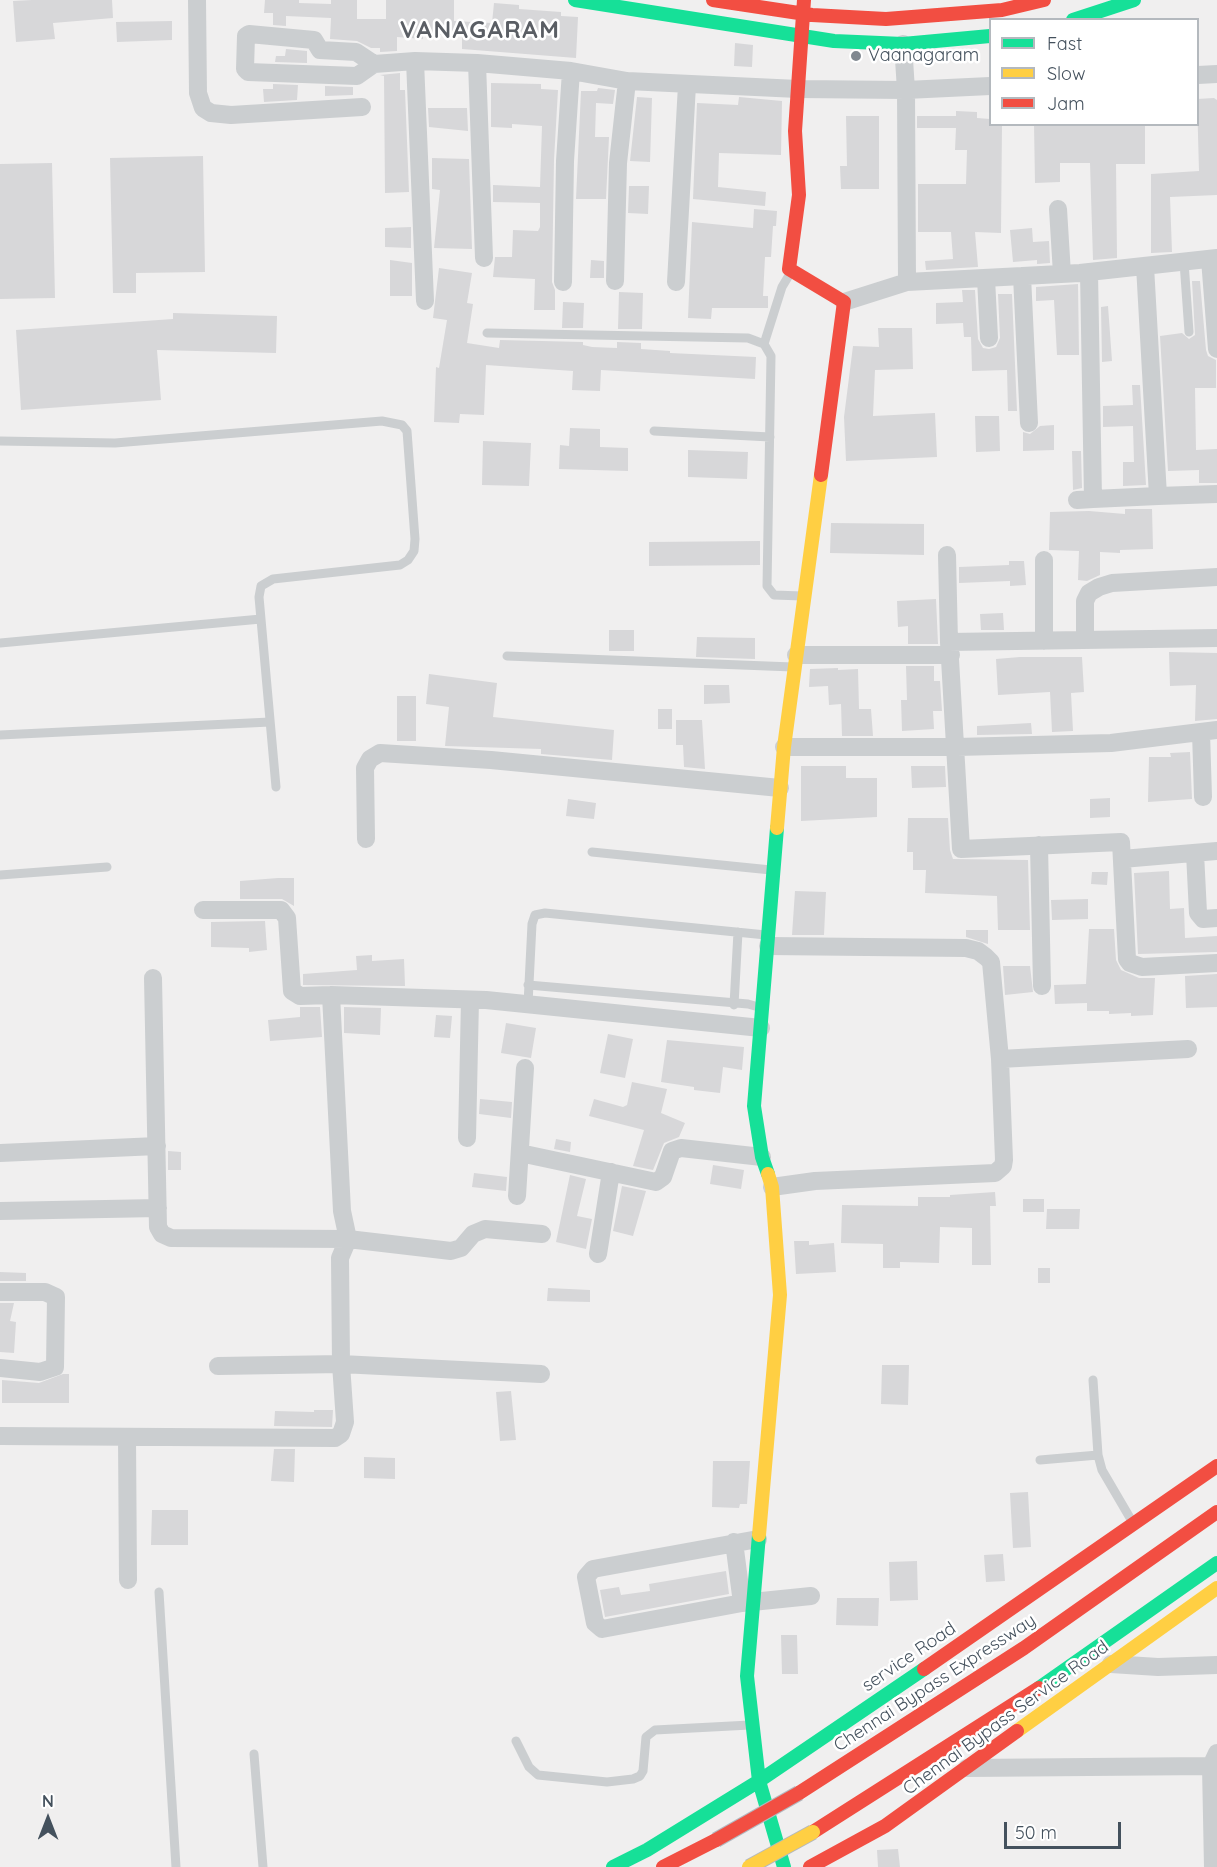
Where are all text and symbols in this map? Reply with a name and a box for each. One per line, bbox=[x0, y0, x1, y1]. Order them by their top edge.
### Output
district label: VANAGARAM bbox=[400, 17, 560, 45]
legend bbox=[989, 18, 1199, 126]
text: Fast bbox=[1047, 32, 1082, 55]
place label: Vaanagaram bbox=[868, 45, 979, 67]
marker: Vaanagaram bbox=[849, 49, 863, 63]
text: Slow bbox=[1047, 62, 1085, 85]
text: Jam bbox=[1047, 92, 1085, 115]
street label: Chennai Bypass Expressway bbox=[830, 1610, 1040, 1756]
street label: service Road bbox=[858, 1618, 960, 1696]
street label: Chennai Bypass Service Road bbox=[899, 1636, 1113, 1800]
north arrow bbox=[18, 1789, 78, 1849]
text: N bbox=[42, 1791, 54, 1811]
scale bar bbox=[1007, 1810, 1124, 1848]
text: 50 m bbox=[1015, 1821, 1057, 1844]

